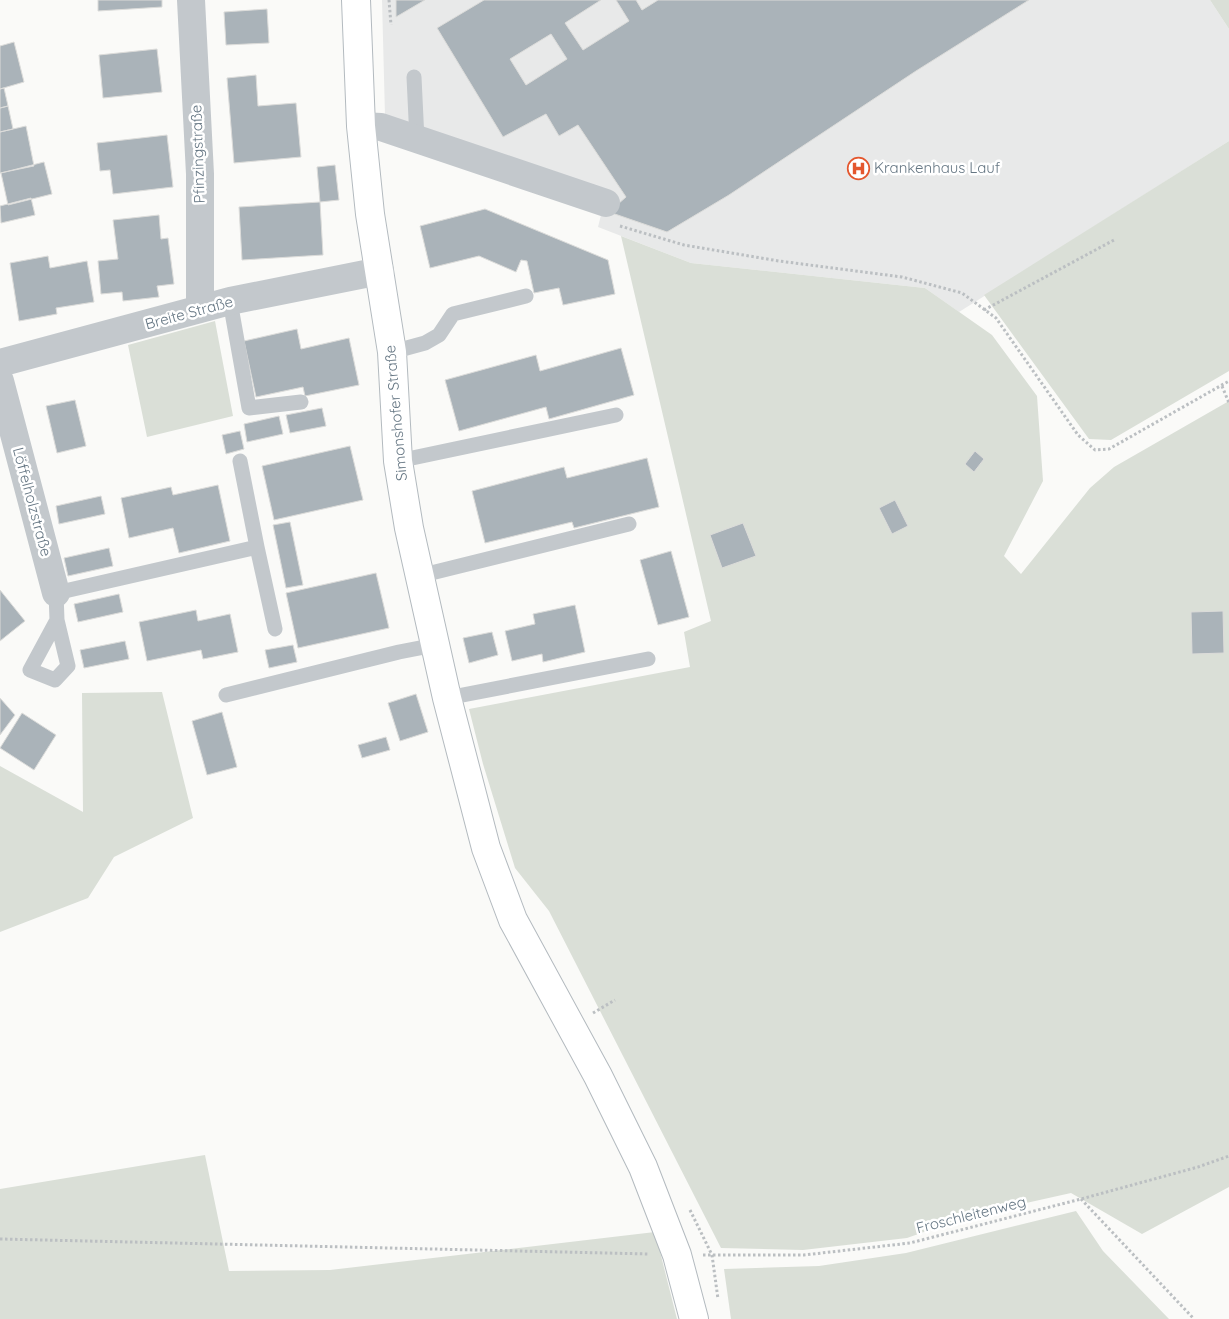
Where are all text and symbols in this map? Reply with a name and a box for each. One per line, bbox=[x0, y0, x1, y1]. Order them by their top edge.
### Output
street label: Pfinzingstraße bbox=[186, 104, 209, 204]
hospital icon: Krankenhaus Lauf bbox=[846, 156, 870, 180]
place label: Krankenhaus Lauf bbox=[874, 158, 1001, 177]
street label: Breite Straße bbox=[143, 292, 235, 333]
street label: Simonshofer Straße bbox=[380, 344, 411, 482]
street label: Löffelholzstraße bbox=[9, 445, 56, 559]
street label: Froschleitenweg bbox=[914, 1192, 1028, 1237]

